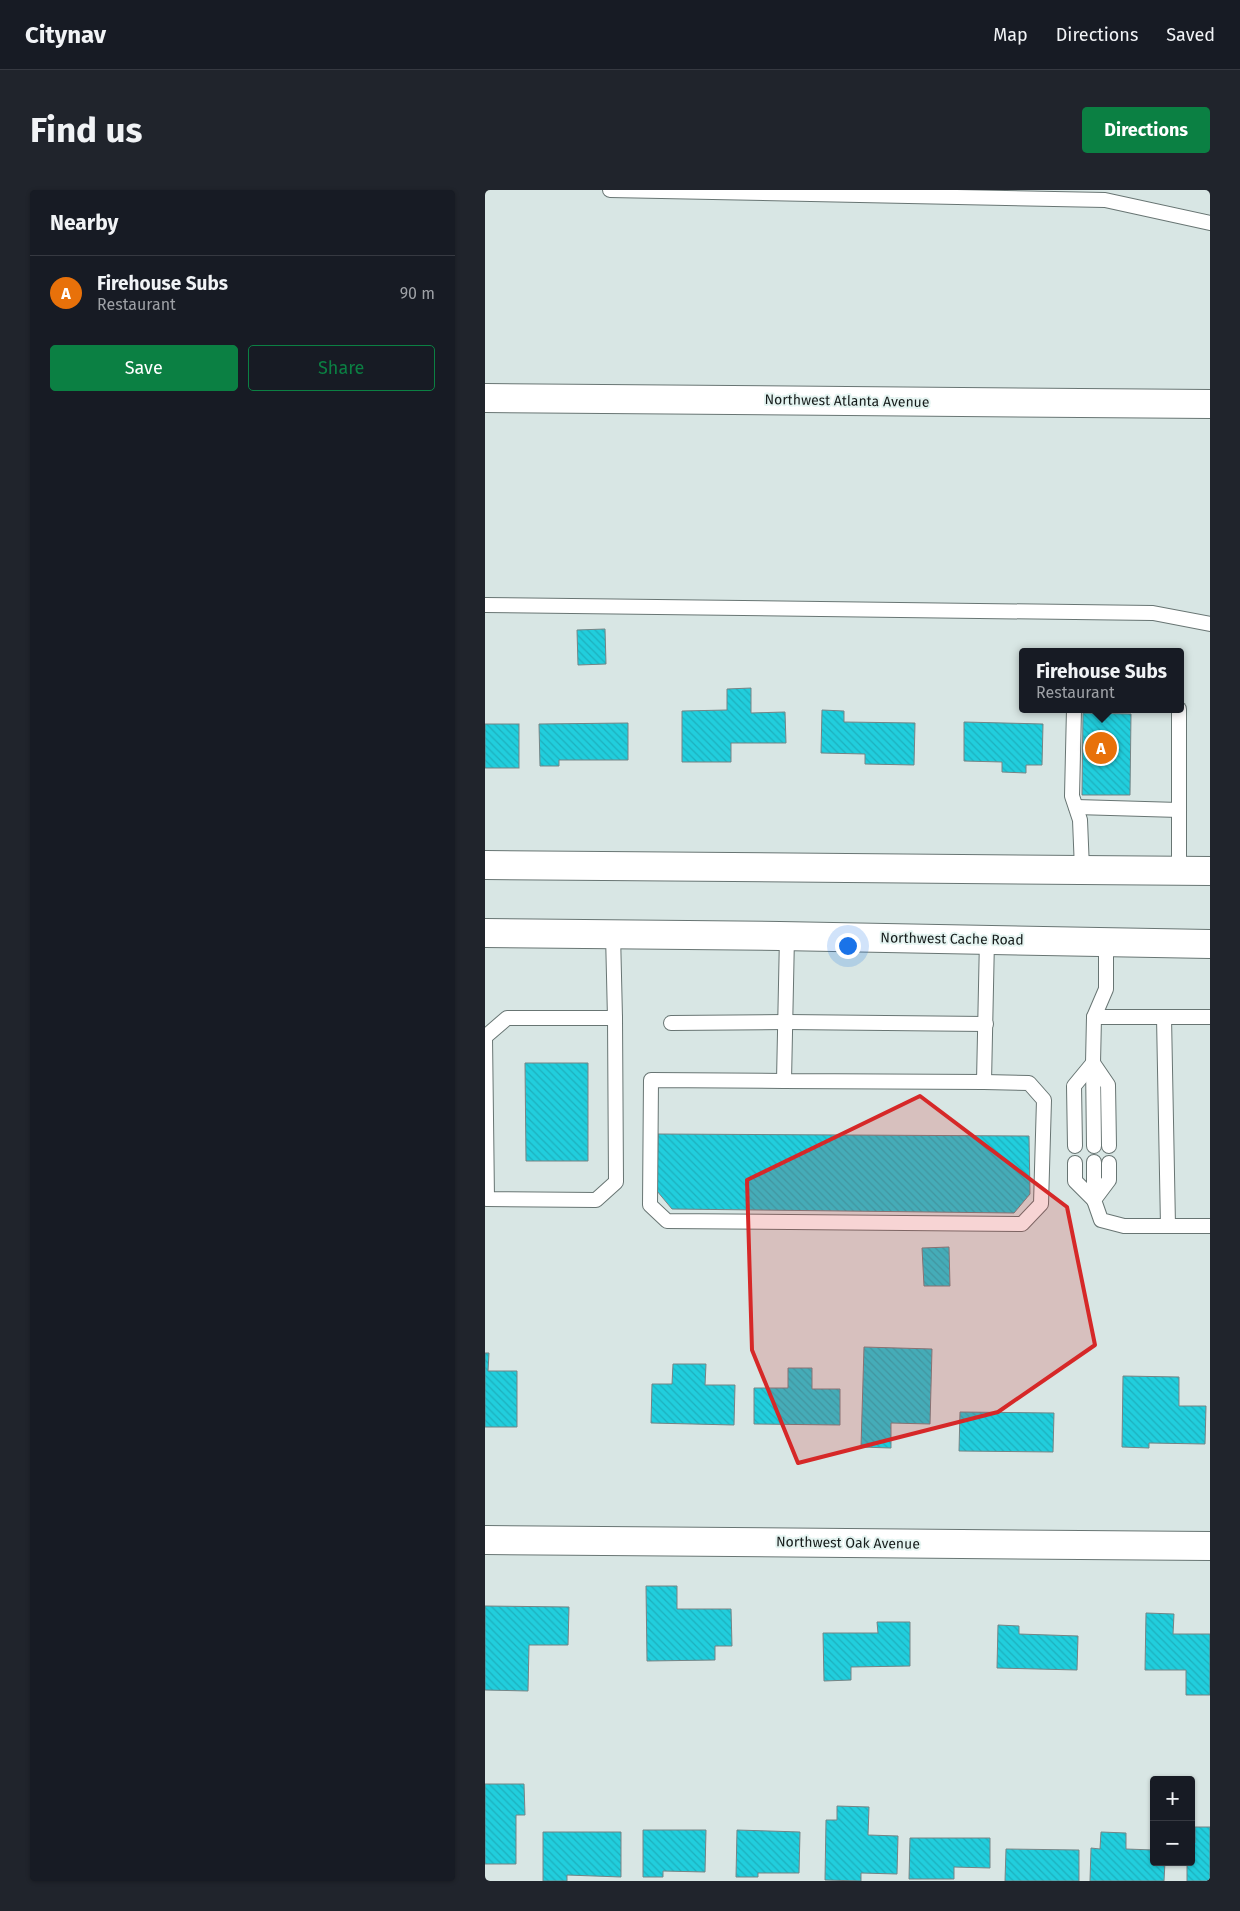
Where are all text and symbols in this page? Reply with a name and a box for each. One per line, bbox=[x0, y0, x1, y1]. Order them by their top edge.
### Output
text: Citynav bbox=[25, 21, 106, 49]
text: Map bbox=[993, 24, 1028, 46]
text: Directions bbox=[1056, 24, 1138, 46]
text: Saved bbox=[1166, 24, 1215, 46]
button: Directions bbox=[1082, 107, 1210, 153]
text: Find us bbox=[30, 109, 142, 151]
text: Nearby bbox=[50, 210, 118, 236]
text: Firehouse Subs bbox=[97, 272, 228, 295]
text: A bbox=[61, 284, 71, 303]
text: 90 m bbox=[400, 284, 435, 303]
text: Restaurant bbox=[97, 295, 176, 314]
button: Save bbox=[50, 345, 238, 391]
button: Share bbox=[248, 345, 435, 391]
street label: Northwest Atlanta Avenue bbox=[764, 391, 930, 411]
popup bbox=[1019, 648, 1184, 713]
text: Firehouse Subs bbox=[1036, 660, 1167, 683]
text: Restaurant bbox=[1036, 683, 1115, 702]
pin: A bbox=[1085, 729, 1117, 767]
street label: Northwest Cache Road bbox=[880, 929, 1024, 949]
your location bbox=[835, 933, 861, 959]
street label: Northwest Oak Avenue bbox=[776, 1533, 920, 1553]
map controls bbox=[1150, 1776, 1195, 1866]
button: + bbox=[1150, 1776, 1195, 1821]
button: − bbox=[1150, 1821, 1195, 1866]

